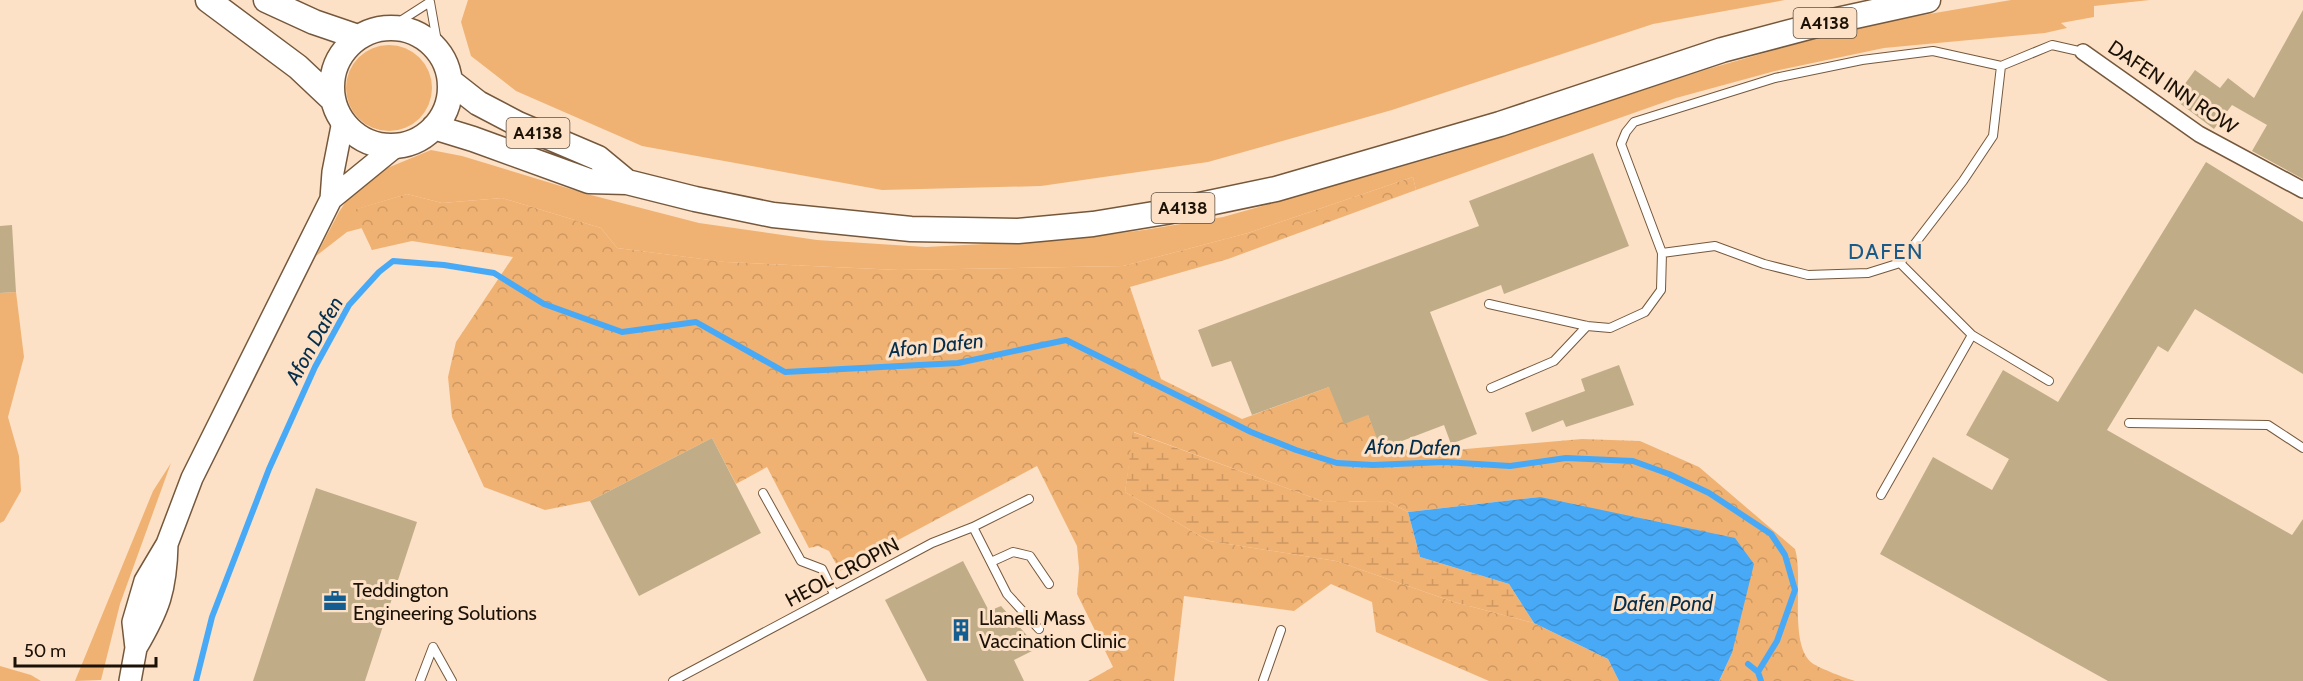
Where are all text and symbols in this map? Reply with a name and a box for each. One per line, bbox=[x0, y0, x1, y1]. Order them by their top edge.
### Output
road number: A4138 bbox=[1794, 8, 1856, 38]
street label: DAFEN INN ROW bbox=[2104, 35, 2242, 139]
road number: A4138 bbox=[506, 118, 570, 148]
road number: A4138 bbox=[1152, 193, 1214, 223]
district label: DAFEN bbox=[1848, 238, 1924, 265]
water label: Afon Dafen bbox=[279, 292, 348, 389]
water label: Afon Dafen bbox=[886, 328, 985, 363]
water label: Afon Dafen bbox=[1364, 434, 1461, 460]
street label: HEOL CROPIN bbox=[781, 532, 903, 612]
place label: Teddington Engineering Solutions bbox=[353, 578, 537, 625]
office icon: Teddington Engineering Solutions bbox=[322, 588, 348, 614]
water label: Dafen Pond bbox=[1613, 591, 1714, 616]
place label: Llanelli Mass Vaccination Clinic bbox=[979, 606, 1126, 653]
building icon: Llanelli Mass Vaccination Clinic bbox=[948, 617, 974, 643]
scale bar bbox=[15, 630, 156, 668]
text: 50 m bbox=[24, 640, 66, 662]

